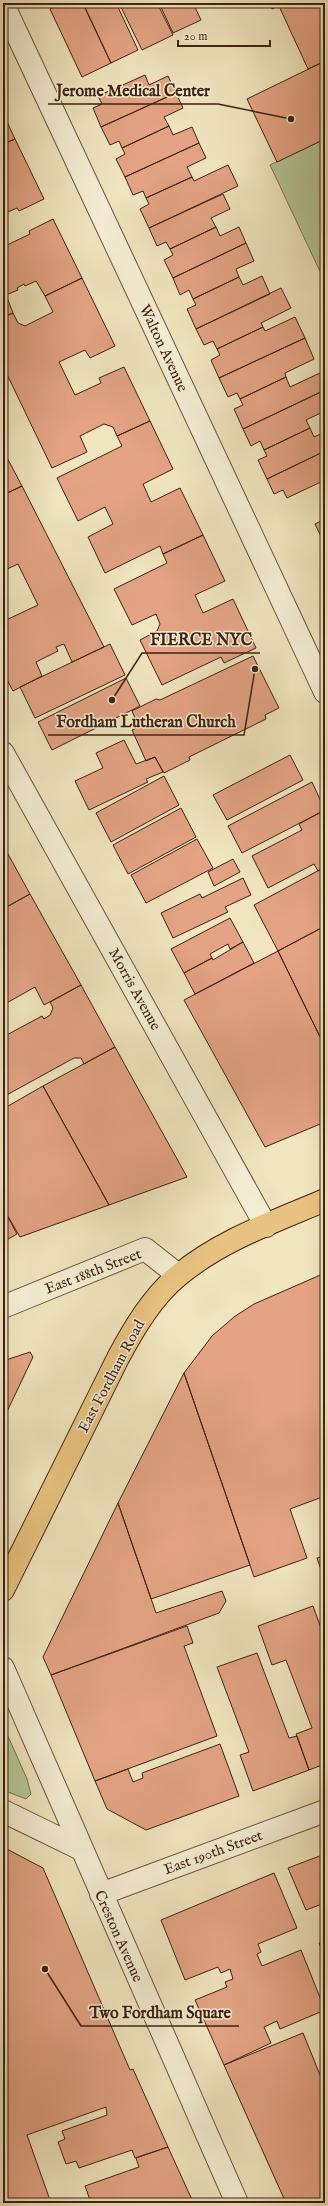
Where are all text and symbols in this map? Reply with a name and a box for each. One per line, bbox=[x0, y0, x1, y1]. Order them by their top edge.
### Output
scale bar bbox=[178, 22, 270, 48]
text: 20 m bbox=[184, 29, 207, 44]
callout: Jerome Medical Center bbox=[48, 76, 218, 104]
text: Jerome Medical Center bbox=[54, 82, 210, 102]
street label: Walton Avenue bbox=[135, 302, 192, 395]
callout: FIERCE NYC bbox=[142, 625, 260, 653]
text: FIERCE NYC bbox=[150, 631, 253, 651]
callout: Fordham Lutheran Church bbox=[48, 707, 244, 735]
text: Fordham Lutheran Church bbox=[56, 713, 236, 733]
street label: Morris Avenue bbox=[104, 945, 165, 1034]
street label: East 188th Street bbox=[42, 1244, 144, 1299]
street label: East Fordham Road bbox=[74, 1316, 150, 1436]
street label: East 190th Street bbox=[161, 1826, 265, 1879]
street label: Creston Avenue bbox=[90, 1887, 147, 1985]
callout: Two Fordham Square bbox=[81, 1998, 239, 2026]
text: Two Fordham Square bbox=[88, 2004, 232, 2024]

